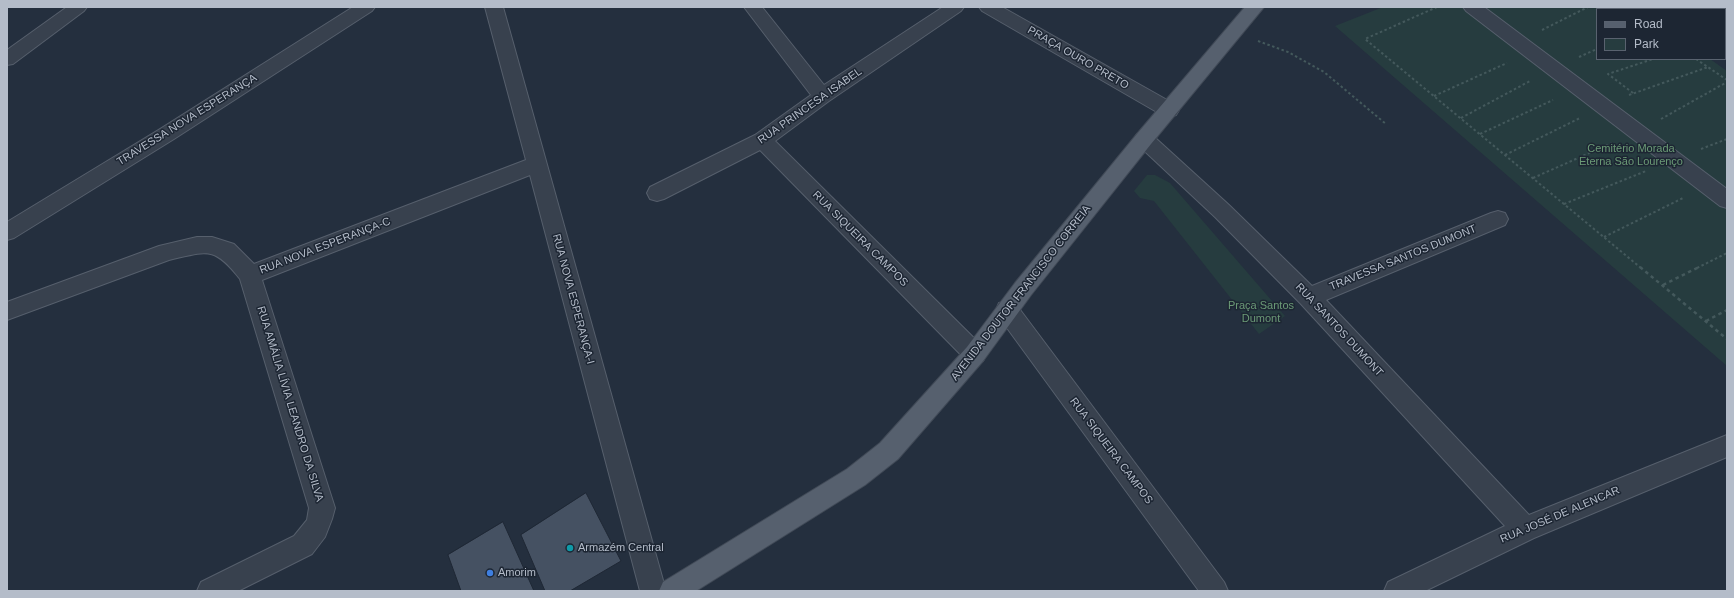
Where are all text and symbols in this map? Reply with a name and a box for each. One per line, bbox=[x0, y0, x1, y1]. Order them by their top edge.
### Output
legend bbox=[1596, 8, 1726, 60]
text: Road bbox=[1634, 17, 1663, 31]
street label: PRAÇA OURO PRETO bbox=[1025, 24, 1131, 92]
text: Park bbox=[1634, 37, 1659, 51]
street label: RUA PRINCESA ISABEL bbox=[755, 65, 865, 147]
street label: TRAVESSA NOVA ESPERANÇA bbox=[115, 71, 259, 169]
park label: Cemitério Morada Eterna São Lourenço bbox=[1579, 142, 1683, 168]
street label: RUA SIQUEIRA CAMPOS bbox=[810, 189, 910, 289]
street label: AVENIDA DOUTOR FRANCISCO CORREIA bbox=[948, 203, 1094, 383]
street label: RUA NOVA ESPERANÇA-C bbox=[258, 215, 392, 277]
street label: TRAVESSA SANTOS DUMONT bbox=[1328, 222, 1478, 294]
street label: RUA NOVA ESPERANÇA-I bbox=[549, 232, 597, 366]
street label: RUA SANTOS DUMONT bbox=[1292, 281, 1386, 379]
park label: Praça Santos Dumont bbox=[1228, 299, 1294, 325]
street label: RUA AMÁLIA LÍVIA LEANDRO DA SILVA bbox=[254, 305, 326, 503]
street label: RUA SIQUEIRA CAMPOS bbox=[1067, 395, 1155, 507]
street label: RUA JOSÉ DE ALENCAR bbox=[1498, 484, 1622, 546]
place label: Armazém Central bbox=[578, 541, 664, 555]
marker: Armazém Central bbox=[565, 543, 575, 553]
place label: Amorim bbox=[498, 566, 536, 580]
marker: Amorim bbox=[485, 568, 495, 578]

